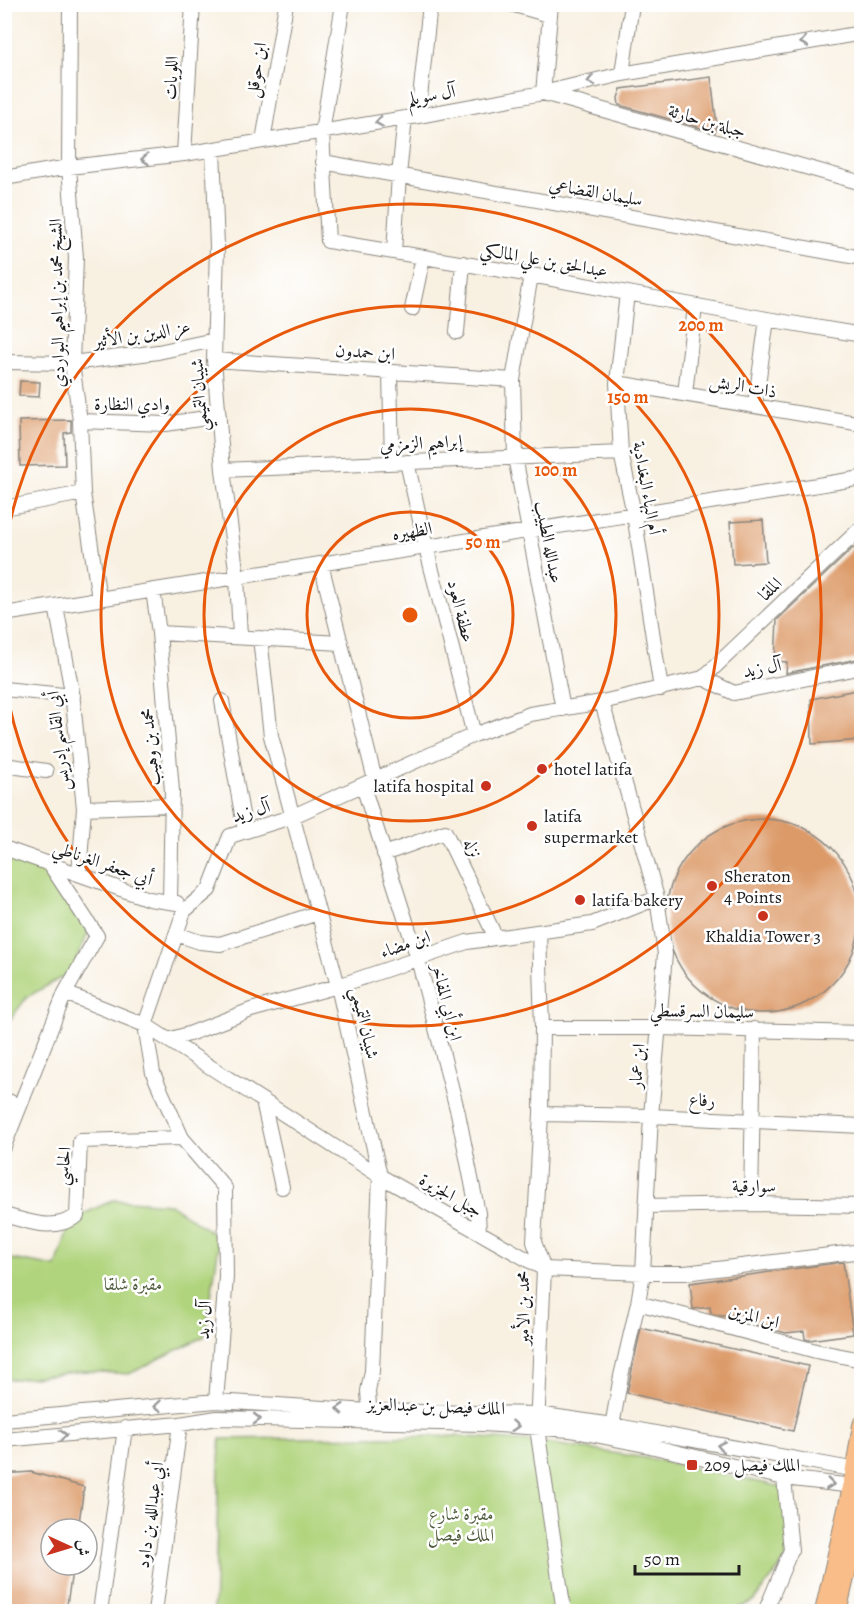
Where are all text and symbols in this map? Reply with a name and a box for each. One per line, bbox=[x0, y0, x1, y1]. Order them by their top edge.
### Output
one-way arrow bbox=[799, 36, 808, 48]
street label: ابن حوقل bbox=[240, 40, 273, 100]
street label: اللويات bbox=[158, 55, 184, 100]
one-way arrow bbox=[587, 74, 597, 87]
street label: آل سويلم bbox=[405, 79, 460, 117]
street label: جبلة بن حارثة bbox=[665, 98, 749, 144]
one-way arrow bbox=[375, 116, 384, 128]
one-way arrow bbox=[141, 152, 150, 164]
street label: سليمان القضاعي bbox=[547, 172, 645, 215]
street label: الشيخ محمد بن إبراهيم البواردي bbox=[44, 218, 76, 388]
street label: عبدالحق بن علي المالكي bbox=[478, 237, 610, 288]
street label: عز الدين بن الأثير bbox=[90, 313, 192, 355]
text: 200 m bbox=[678, 313, 724, 337]
street label: ابن حمدون bbox=[334, 338, 396, 366]
street label: شيبان التميمي bbox=[184, 357, 219, 432]
street label: ذات الريش bbox=[707, 368, 779, 404]
text: 150 m bbox=[607, 385, 649, 409]
street label: وادي النظارة bbox=[94, 392, 170, 419]
street label: إبراهيم الزمزمي bbox=[379, 429, 464, 463]
street label: أم البهاء البغدادية bbox=[623, 439, 668, 538]
text: 100 m bbox=[535, 458, 577, 482]
street label: عبدالله الطبيب bbox=[529, 499, 569, 585]
street label: الظهيره bbox=[390, 516, 434, 546]
text: 50 m bbox=[466, 530, 500, 554]
street label: الملقا bbox=[753, 572, 787, 606]
street label: عطفة العود bbox=[442, 577, 480, 645]
centre of rings bbox=[400, 605, 420, 625]
street label: آل زيد bbox=[741, 652, 785, 683]
street label: أبي القاسم إدريس bbox=[40, 688, 81, 792]
street label: محمد بن وهيب bbox=[135, 707, 165, 787]
place label: hotel latifa bbox=[554, 757, 633, 781]
marker: hotel latifa bbox=[535, 762, 549, 776]
place label: latifa hospital bbox=[373, 774, 475, 798]
marker: latifa hospital bbox=[479, 779, 493, 793]
street label: آل زيد bbox=[229, 793, 275, 828]
place label: latifa supermarket bbox=[544, 804, 638, 849]
marker: latifa supermarket bbox=[525, 819, 539, 833]
street label: أبي جعفر الغرناطي bbox=[48, 834, 157, 896]
street label: نزله bbox=[458, 834, 488, 862]
place label: Sheraton 4 Points bbox=[724, 864, 791, 909]
marker: Sheraton 4 Points bbox=[705, 879, 719, 893]
place label: latifa bakery bbox=[592, 888, 684, 912]
marker: latifa bakery bbox=[573, 893, 587, 907]
marker: Khaldia Tower 3 bbox=[756, 909, 770, 923]
street label: ابن مضاء bbox=[377, 924, 434, 964]
place label: Khaldia Tower 3 bbox=[705, 924, 821, 948]
street label: ابن أبي المفاخر bbox=[422, 959, 469, 1044]
street label: شيبان التميمي bbox=[340, 985, 385, 1062]
street label: سليمان السرقسطي bbox=[650, 998, 754, 1029]
street label: ابن عمار bbox=[623, 1042, 651, 1091]
street label: رفاع bbox=[688, 1087, 716, 1116]
street label: الحاسي bbox=[49, 1145, 82, 1187]
street label: جبل الجزيرة bbox=[414, 1167, 487, 1224]
street label: سوارقية bbox=[732, 1174, 776, 1198]
street label: محمد بن الأمير bbox=[510, 1271, 535, 1347]
park label: مقبرة شلقا bbox=[104, 1272, 162, 1296]
street label: آل زيد bbox=[191, 1298, 217, 1340]
street label: ابن المزين bbox=[726, 1298, 782, 1334]
street label: الملك فيصل بن عبدالعزيز bbox=[364, 1392, 506, 1421]
one-way arrow bbox=[153, 1399, 162, 1412]
one-way arrow bbox=[336, 1402, 345, 1415]
one-way arrow bbox=[252, 1412, 261, 1425]
one-way arrow bbox=[510, 1420, 519, 1433]
one-way arrow bbox=[58, 1429, 67, 1442]
one-way arrow bbox=[717, 1440, 727, 1453]
place label: الملك فيصل 209 bbox=[704, 1453, 800, 1478]
marker: الملك فيصل 209 bbox=[685, 1458, 699, 1472]
street label: أبي عبدالله بن داود bbox=[130, 1459, 172, 1570]
one-way arrow bbox=[825, 1477, 834, 1489]
park label: مقبرة شارع الملك فيصل bbox=[428, 1502, 494, 1548]
north arrow bbox=[39, 1517, 99, 1577]
scale bar bbox=[635, 1538, 738, 1576]
text: ش bbox=[71, 1539, 94, 1557]
text: 50 m bbox=[644, 1547, 680, 1571]

